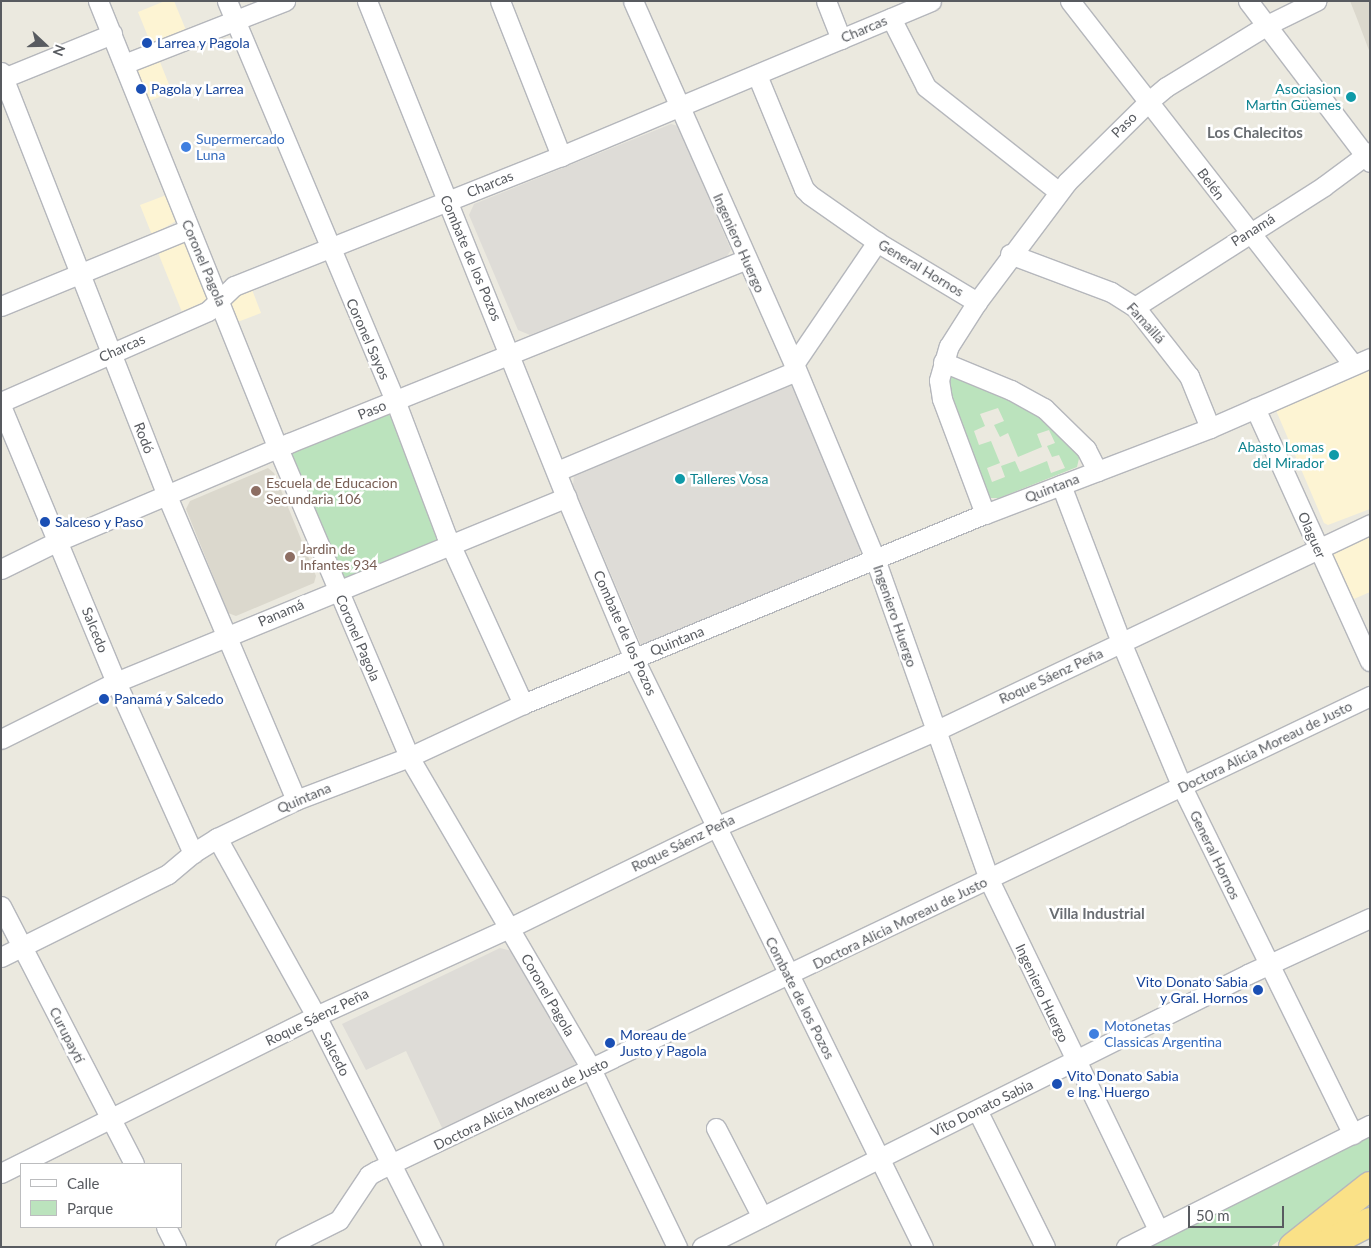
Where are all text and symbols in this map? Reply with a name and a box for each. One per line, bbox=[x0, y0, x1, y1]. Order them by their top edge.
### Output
street label: Charcas bbox=[838, 12, 890, 46]
north arrow bbox=[20, 20, 70, 70]
place label: Larrea y Pagola bbox=[157, 35, 250, 51]
marker: Larrea y Pagola bbox=[141, 37, 153, 49]
text: N bbox=[50, 42, 69, 59]
place label: Pagola y Larrea bbox=[151, 81, 244, 97]
place label: Asociasion Martin Güemes bbox=[1246, 81, 1341, 114]
marker: Pagola y Larrea bbox=[135, 83, 147, 95]
marker: Asociasion Martin Güemes bbox=[1345, 91, 1357, 103]
street label: Paso bbox=[1108, 109, 1140, 141]
district label: Los Chalecitos bbox=[1207, 124, 1303, 142]
place label: Supermercado Luna bbox=[196, 131, 285, 164]
marker: Supermercado Luna bbox=[180, 141, 192, 153]
street label: Belén bbox=[1194, 165, 1228, 203]
street label: Charcas bbox=[464, 167, 516, 201]
street label: Ingeniero Huergo bbox=[710, 191, 768, 295]
street label: Combate de los Pozos bbox=[437, 193, 505, 323]
street label: Panamá bbox=[1228, 210, 1278, 250]
street label: Coronel Pagola bbox=[178, 217, 230, 309]
street label: General Hornos bbox=[875, 236, 967, 300]
street label: Coronel Sayos bbox=[343, 296, 393, 382]
street label: Famaillá bbox=[1123, 299, 1169, 347]
street label: Charcas bbox=[96, 330, 148, 366]
street label: Paso bbox=[355, 397, 389, 423]
street label: Rodó bbox=[130, 420, 158, 456]
place label: Abasto Lomas del Mirador bbox=[1238, 439, 1324, 472]
marker: Abasto Lomas del Mirador bbox=[1328, 449, 1340, 461]
street label: Quintana bbox=[1023, 470, 1081, 506]
place label: Talleres Vosa bbox=[690, 471, 769, 487]
marker: Talleres Vosa bbox=[674, 473, 686, 485]
place label: Escuela de Educacion Secundaria 106 bbox=[266, 475, 397, 508]
marker: Escuela de Educacion Secundaria 106 bbox=[250, 485, 262, 497]
street label: Olaguer bbox=[1294, 509, 1330, 561]
place label: Salceso y Paso bbox=[55, 514, 144, 530]
marker: Salceso y Paso bbox=[39, 516, 51, 528]
place label: Jardin de Infantes 934 bbox=[300, 541, 377, 574]
marker: Jardin de Infantes 934 bbox=[284, 551, 296, 563]
street label: Ingeniero Huergo bbox=[870, 563, 920, 669]
street label: Combate de los Pozos bbox=[590, 568, 660, 698]
street label: Coronel Pagola bbox=[332, 592, 384, 684]
street label: Panamá bbox=[255, 596, 307, 630]
street label: Salcedo bbox=[78, 605, 112, 655]
street label: Quintana bbox=[648, 623, 706, 659]
street label: Roque Sáenz Peña bbox=[996, 645, 1106, 707]
place label: Panamá y Salcedo bbox=[114, 691, 224, 707]
marker: Panamá y Salcedo bbox=[98, 693, 110, 705]
street label: Doctora Alicia Moreau de Justo bbox=[1175, 697, 1355, 797]
street label: Quintana bbox=[275, 779, 333, 817]
street label: General Hornos bbox=[1186, 808, 1244, 902]
street label: Roque Sáenz Peña bbox=[629, 811, 737, 875]
street label: Doctora Alicia Moreau de Justo bbox=[810, 873, 990, 973]
district label: Villa Industrial bbox=[1049, 905, 1145, 923]
street label: Combate de los Pozos bbox=[762, 934, 838, 1062]
street label: Ingeniero Huergo bbox=[1012, 941, 1072, 1045]
street label: Coronel Pagola bbox=[518, 951, 578, 1039]
place label: Vito Donato Sabia y Gral. Hornos bbox=[1136, 974, 1248, 1006]
marker: Vito Donato Sabia y Gral. Hornos bbox=[1252, 984, 1264, 996]
street label: Roque Sáenz Peña bbox=[263, 985, 371, 1049]
street label: Curupaytí bbox=[46, 1004, 88, 1066]
place label: Motonetas Classicas Argentina bbox=[1104, 1018, 1222, 1050]
place label: Moreau de Justo y Pagola bbox=[620, 1027, 707, 1060]
marker: Motonetas Classicas Argentina bbox=[1088, 1028, 1100, 1040]
street label: Salcedo bbox=[317, 1029, 353, 1079]
marker: Moreau de Justo y Pagola bbox=[604, 1037, 616, 1049]
street label: Doctora Alicia Moreau de Justo bbox=[431, 1054, 611, 1154]
place label: Vito Donato Sabia e Ing. Huergo bbox=[1067, 1068, 1179, 1100]
street label: Vito Donato Sabia bbox=[928, 1076, 1036, 1140]
marker: Vito Donato Sabia e Ing. Huergo bbox=[1051, 1078, 1063, 1090]
legend bbox=[20, 1163, 182, 1228]
text: Calle bbox=[67, 1174, 99, 1192]
scale bar bbox=[1191, 1196, 1287, 1228]
text: Parque bbox=[67, 1199, 113, 1217]
text: 50 m bbox=[1196, 1206, 1230, 1224]

